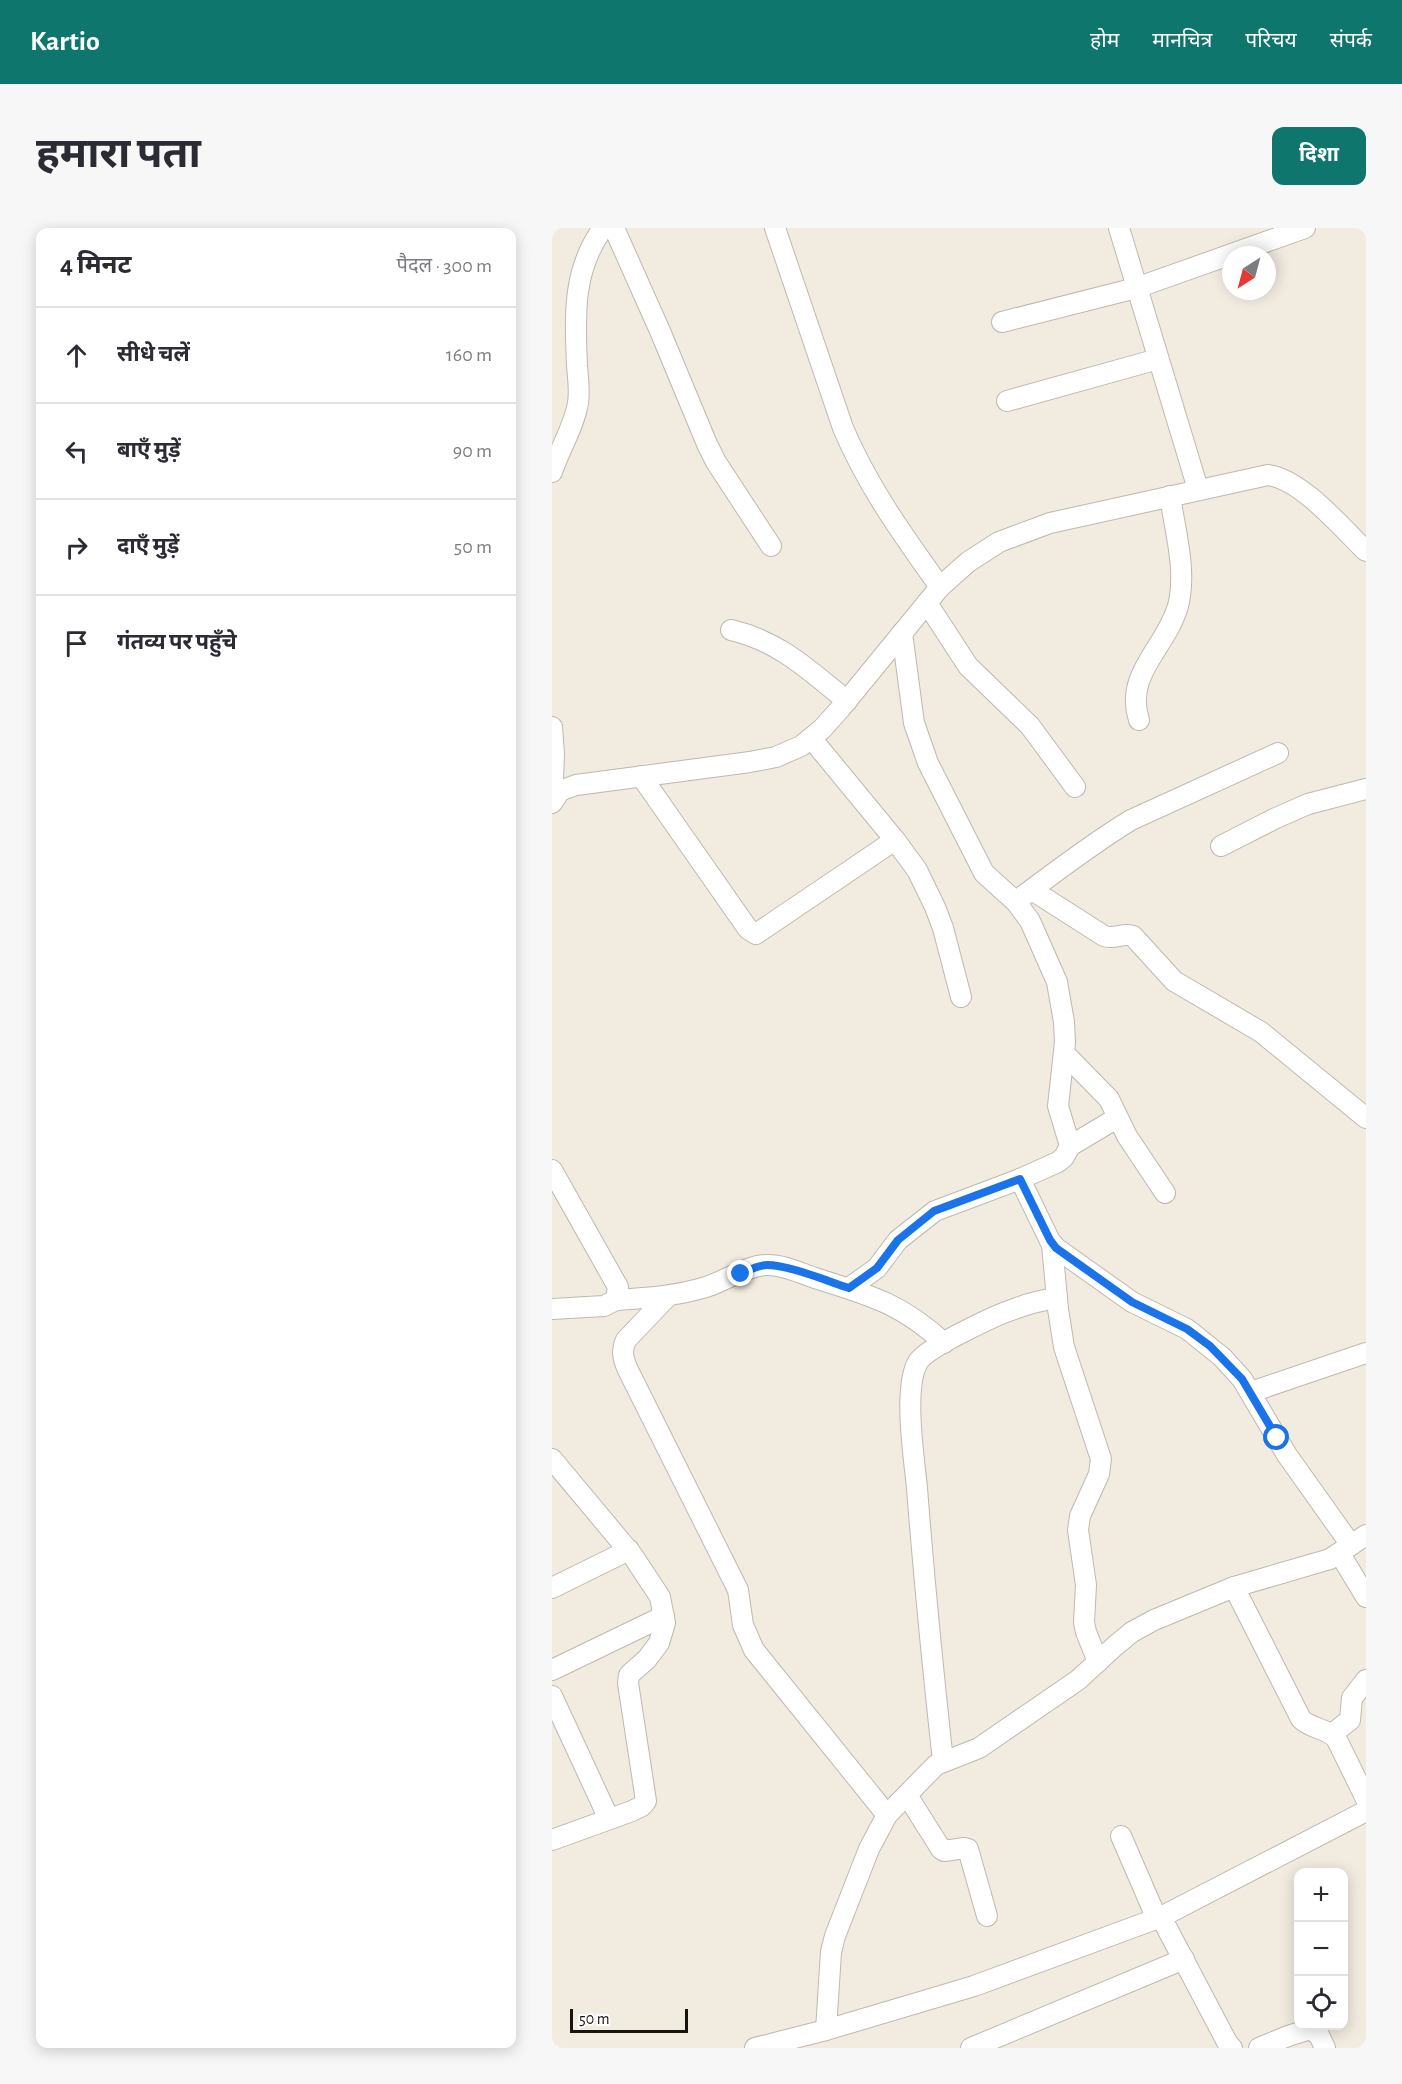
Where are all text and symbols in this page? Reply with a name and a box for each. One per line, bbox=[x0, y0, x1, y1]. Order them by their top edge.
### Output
text: Kartio bbox=[30, 28, 100, 56]
text: होम bbox=[1090, 30, 1119, 51]
text: मानचित्र bbox=[1152, 30, 1212, 51]
text: परिचय bbox=[1245, 30, 1297, 51]
text: संपर्क bbox=[1330, 30, 1372, 51]
button: दिशा bbox=[1272, 127, 1366, 185]
text: हमारा पता bbox=[36, 133, 201, 175]
north arrow bbox=[1222, 246, 1276, 300]
text: 4 मिनट bbox=[60, 252, 132, 278]
text: पैदल · 300 m bbox=[397, 256, 492, 276]
icon: ahead bbox=[60, 339, 93, 372]
text: सीधे चलें bbox=[117, 343, 190, 365]
text: 160 m bbox=[446, 345, 492, 365]
icon: left bbox=[60, 435, 93, 468]
text: बाएँ मुड़ें bbox=[117, 439, 181, 461]
text: 90 m bbox=[453, 441, 492, 461]
icon: right bbox=[60, 531, 93, 564]
text: दाएँ मुड़ें bbox=[117, 535, 179, 557]
text: 50 m bbox=[454, 537, 492, 557]
icon: arrive bbox=[60, 627, 93, 660]
text: गंतव्य पर पहुँचे bbox=[117, 631, 237, 653]
route end bbox=[727, 1260, 753, 1286]
route start bbox=[1263, 1424, 1289, 1450]
map controls bbox=[1294, 1868, 1348, 2030]
button: + bbox=[1294, 1868, 1348, 1922]
button: − bbox=[1294, 1922, 1348, 1976]
button: locate bbox=[1294, 1976, 1348, 2030]
scale bar bbox=[570, 2006, 688, 2034]
text: 50 m bbox=[579, 2011, 610, 2027]

